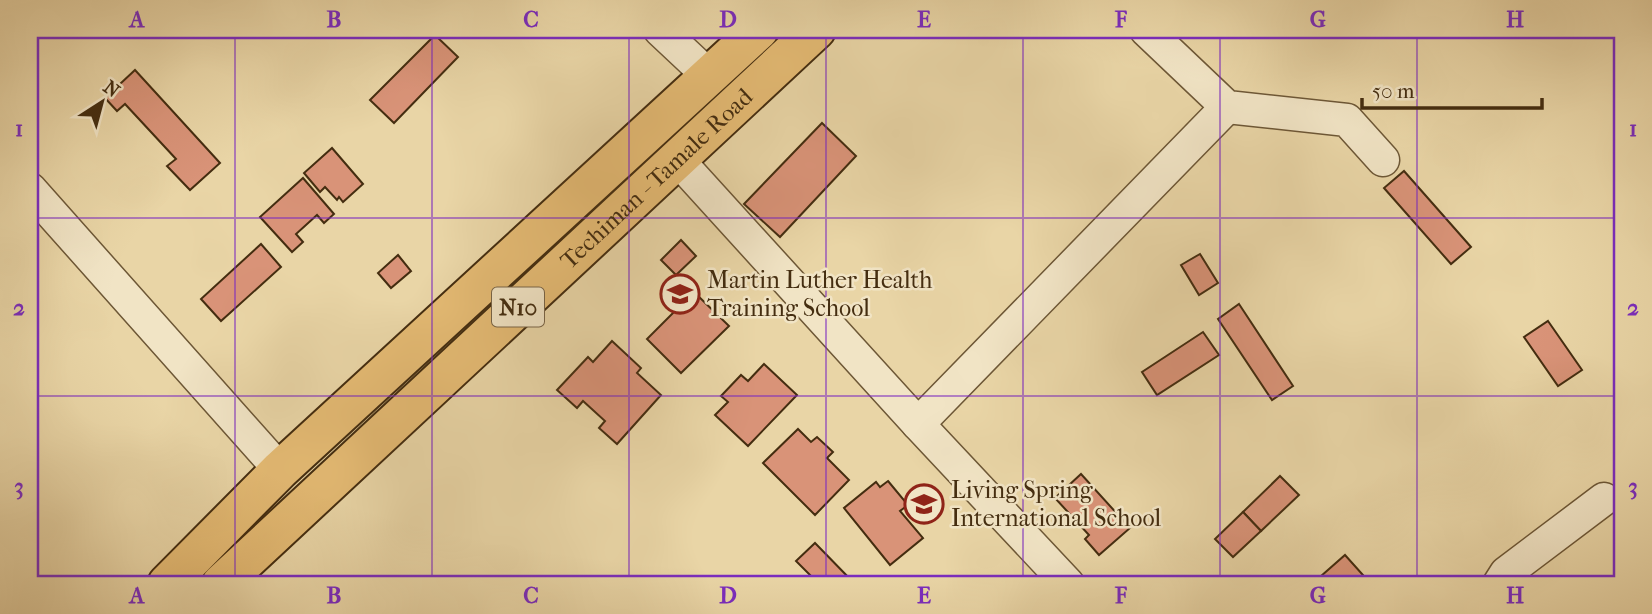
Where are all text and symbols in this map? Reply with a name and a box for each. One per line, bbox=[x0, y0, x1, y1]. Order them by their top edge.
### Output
text: A bbox=[128, 6, 146, 33]
text: B bbox=[327, 6, 342, 33]
text: C bbox=[523, 6, 539, 33]
text: D bbox=[719, 6, 737, 33]
text: E bbox=[917, 6, 931, 33]
text: F bbox=[1114, 6, 1128, 33]
text: G bbox=[1310, 6, 1326, 33]
text: H bbox=[1506, 6, 1524, 33]
north arrow bbox=[66, 66, 136, 136]
scale bar bbox=[1362, 66, 1542, 110]
text: N bbox=[99, 76, 124, 103]
text: 50 m bbox=[1372, 79, 1415, 103]
street label: Techiman - Tamale Road bbox=[555, 82, 759, 275]
text: 1 bbox=[15, 115, 23, 142]
text: 1 bbox=[1629, 115, 1637, 142]
place label: Martin Luther Health Training School bbox=[707, 266, 933, 322]
school or university icon: Martin Luther Health Training School bbox=[659, 273, 701, 315]
road number: N10 bbox=[492, 288, 544, 326]
text: 2 bbox=[13, 294, 25, 321]
text: 2 bbox=[1627, 294, 1639, 321]
text: 3 bbox=[14, 473, 24, 500]
text: 3 bbox=[1628, 473, 1638, 500]
place label: Living Spring International School bbox=[951, 476, 1161, 532]
school or university icon: Living Spring International School bbox=[903, 483, 945, 525]
text: A bbox=[128, 582, 146, 609]
text: B bbox=[327, 582, 342, 609]
text: C bbox=[523, 582, 539, 609]
text: D bbox=[719, 582, 737, 609]
text: E bbox=[917, 582, 931, 609]
text: F bbox=[1114, 582, 1128, 609]
text: G bbox=[1310, 582, 1326, 609]
text: H bbox=[1506, 582, 1524, 609]

